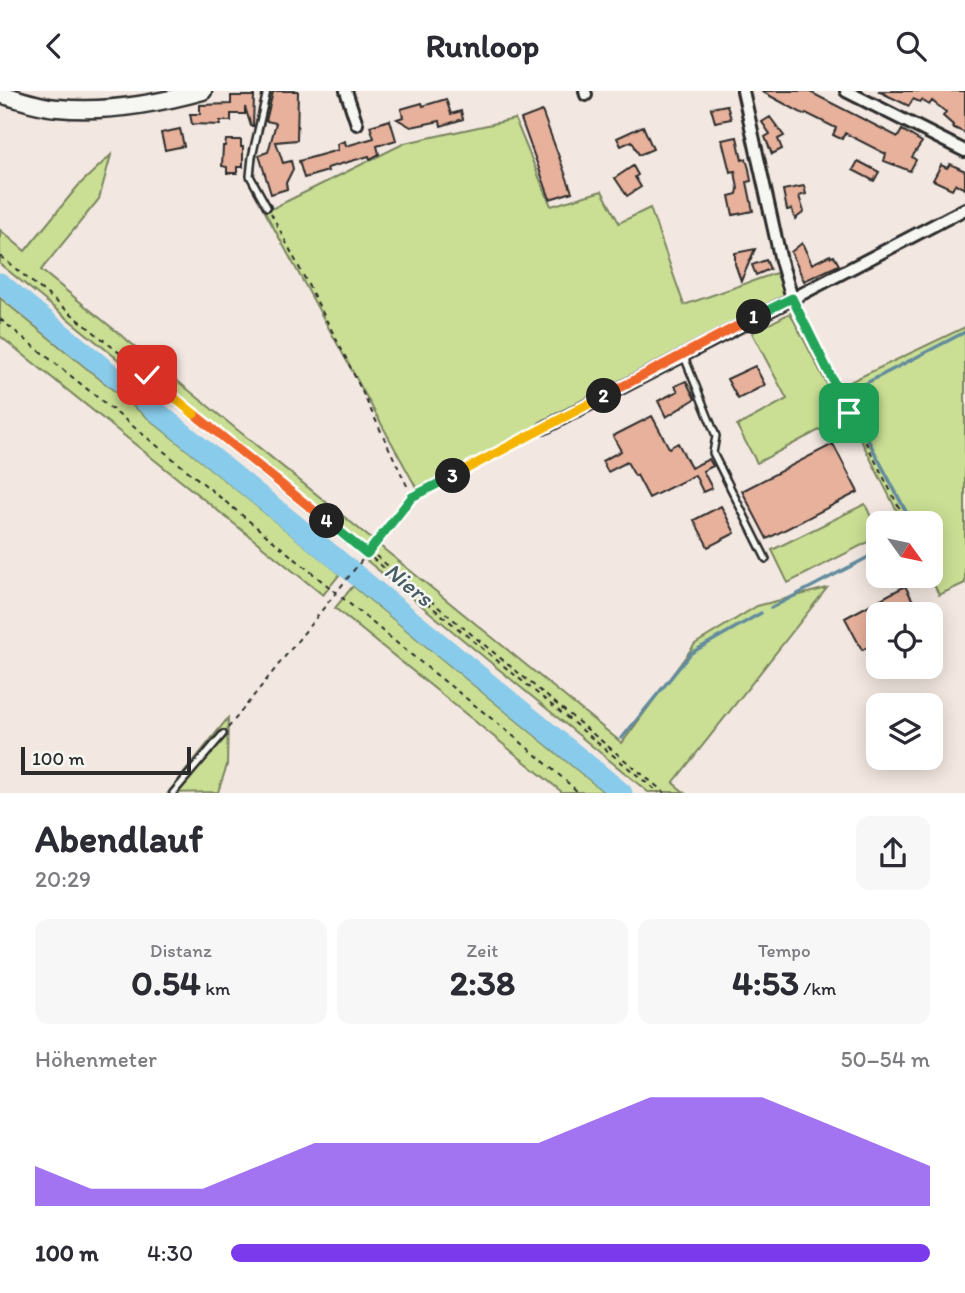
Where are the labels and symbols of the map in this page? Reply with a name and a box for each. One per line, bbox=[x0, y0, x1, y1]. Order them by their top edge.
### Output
pin: 1 bbox=[736, 299, 772, 335]
pin bbox=[117, 345, 177, 405]
pin: 2 bbox=[586, 379, 622, 413]
pin bbox=[819, 383, 879, 443]
pin: 3 bbox=[435, 459, 470, 493]
pin: 4 bbox=[310, 503, 344, 539]
north arrow bbox=[866, 511, 943, 588]
water label: Niers bbox=[379, 556, 440, 613]
scale bar bbox=[21, 743, 191, 775]

